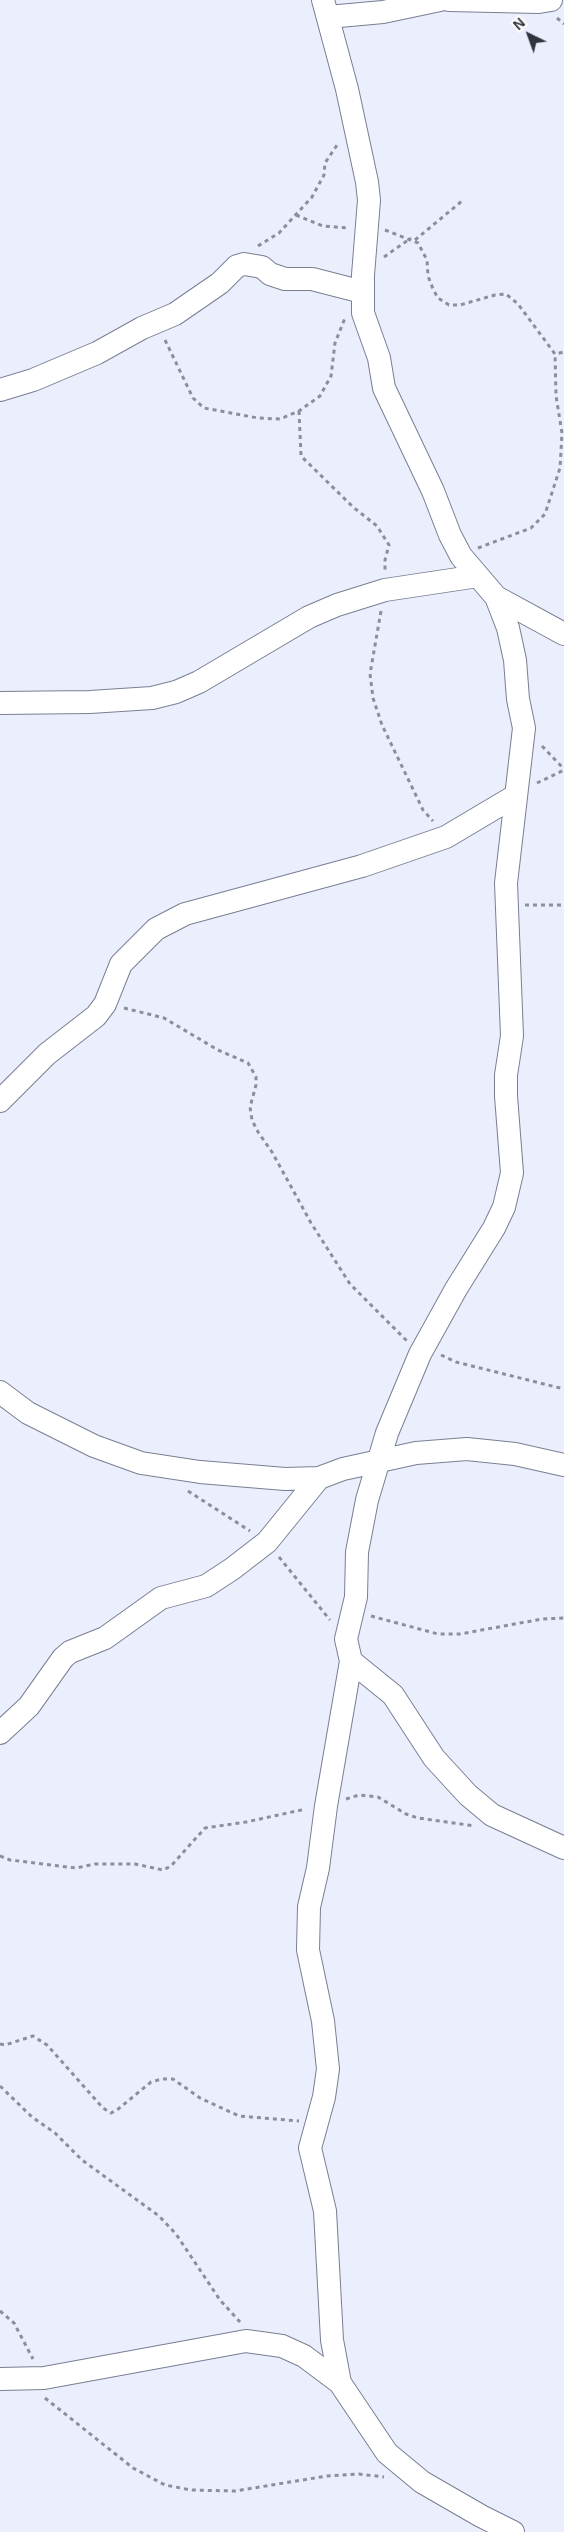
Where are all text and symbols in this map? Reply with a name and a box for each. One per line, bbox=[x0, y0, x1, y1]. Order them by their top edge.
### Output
north arrow bbox=[504, 10, 554, 60]
text: N bbox=[510, 15, 528, 33]

